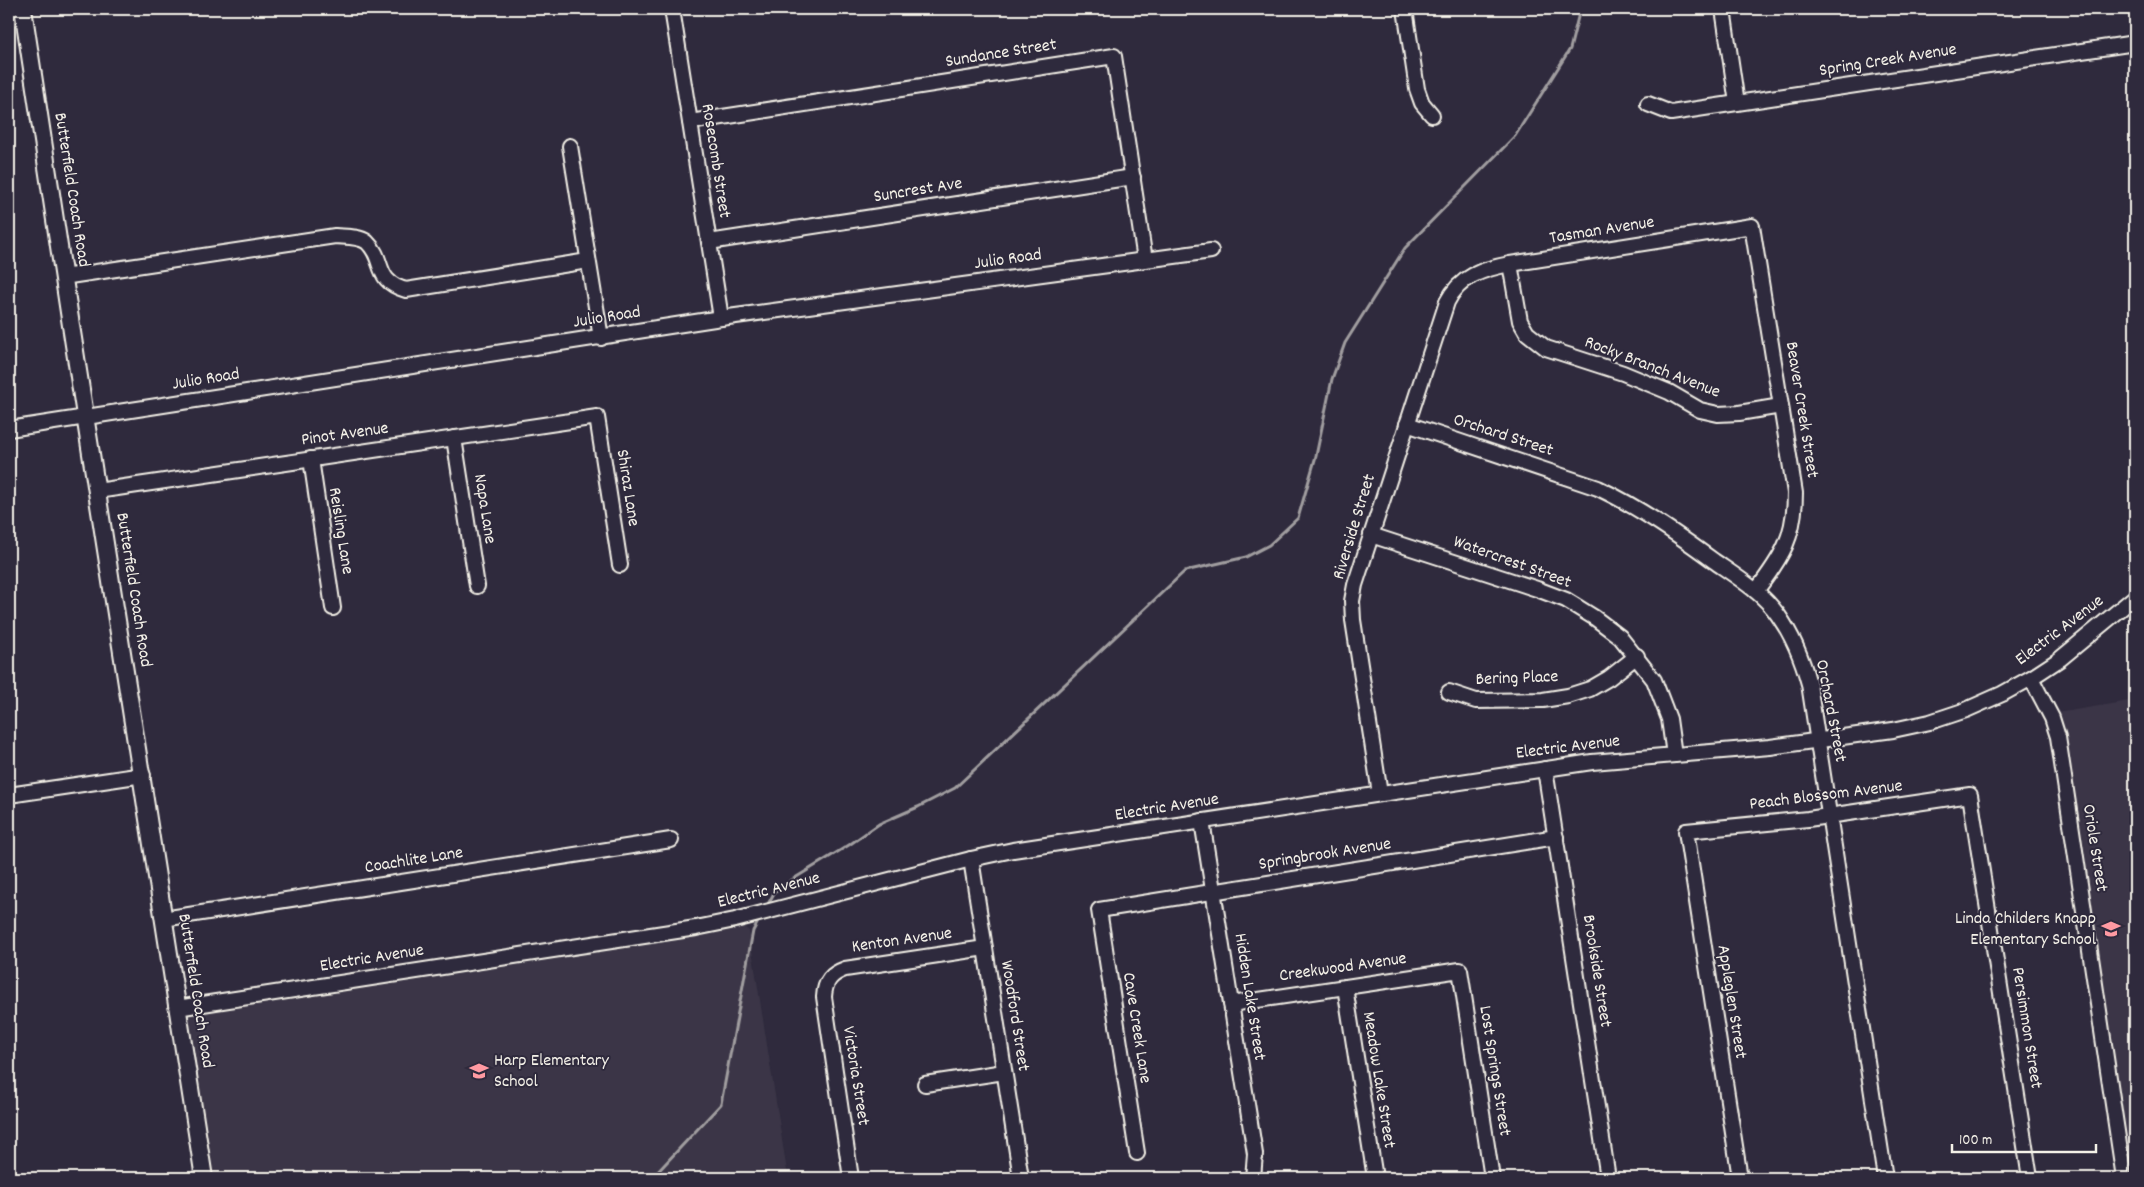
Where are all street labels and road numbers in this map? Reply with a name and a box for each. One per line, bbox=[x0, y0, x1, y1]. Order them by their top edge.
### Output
street label: Sundance Street bbox=[944, 33, 1059, 75]
street label: Spring Creek Avenue bbox=[1818, 38, 1959, 84]
street label: Rosecomb Street bbox=[694, 102, 736, 220]
street label: Butterfield Coach Road bbox=[46, 111, 96, 269]
street label: Suncrest Ave bbox=[872, 172, 964, 210]
street label: Tasman Avenue bbox=[1548, 210, 1656, 252]
street label: Julio Road bbox=[973, 243, 1043, 277]
street label: Julio Road bbox=[572, 300, 642, 336]
street label: Rocky Branch Avenue bbox=[1580, 331, 1724, 405]
street label: Beaver Creek Street bbox=[1778, 340, 1824, 480]
street label: Julio Road bbox=[171, 362, 241, 398]
street label: Orchard Street bbox=[1450, 408, 1557, 464]
street label: Pinot Avenue bbox=[300, 417, 390, 453]
street label: Shiraz Lane bbox=[609, 448, 645, 528]
street label: Riverside Street bbox=[1327, 471, 1383, 583]
street label: Napa Lane bbox=[466, 472, 502, 546]
street label: Reisling Lane bbox=[321, 486, 359, 576]
street label: Butterfield Coach Road bbox=[108, 511, 158, 669]
street label: Watercrest Street bbox=[1449, 530, 1575, 596]
street label: Electric Avenue bbox=[2011, 589, 2109, 673]
street label: Orchard Street bbox=[1808, 658, 1852, 765]
street label: Bering Place bbox=[1475, 665, 1559, 693]
street label: Electric Avenue bbox=[1514, 729, 1622, 767]
street label: Peach Blossom Avenue bbox=[1748, 774, 1904, 818]
street label: Electric Avenue bbox=[1113, 787, 1221, 829]
street label: Oriole Street bbox=[2075, 802, 2113, 894]
street label: Springbrook Avenue bbox=[1257, 832, 1393, 878]
street label: Coachlite Lane bbox=[363, 841, 465, 881]
street label: Electric Avenue bbox=[715, 866, 823, 916]
street label: Butterfield Coach Road bbox=[170, 912, 220, 1070]
street label: Brookside Street bbox=[1575, 913, 1617, 1029]
street label: Kenton Avenue bbox=[850, 922, 954, 960]
street label: Hidden Lake Street bbox=[1227, 931, 1271, 1063]
street label: Electric Avenue bbox=[318, 938, 426, 980]
street label: Appleglen Street bbox=[1710, 943, 1752, 1061]
street label: Creekwood Avenue bbox=[1278, 947, 1408, 989]
street label: Woodford Street bbox=[993, 959, 1035, 1074]
street label: Persimmon Street bbox=[2004, 966, 2048, 1091]
street label: Cave Creek Lane bbox=[1115, 971, 1157, 1085]
street label: Lost Springs Street bbox=[1471, 1004, 1517, 1138]
street label: Meadow Lake Street bbox=[1355, 1010, 1401, 1150]
street label: Victoria Street bbox=[835, 1025, 875, 1128]

